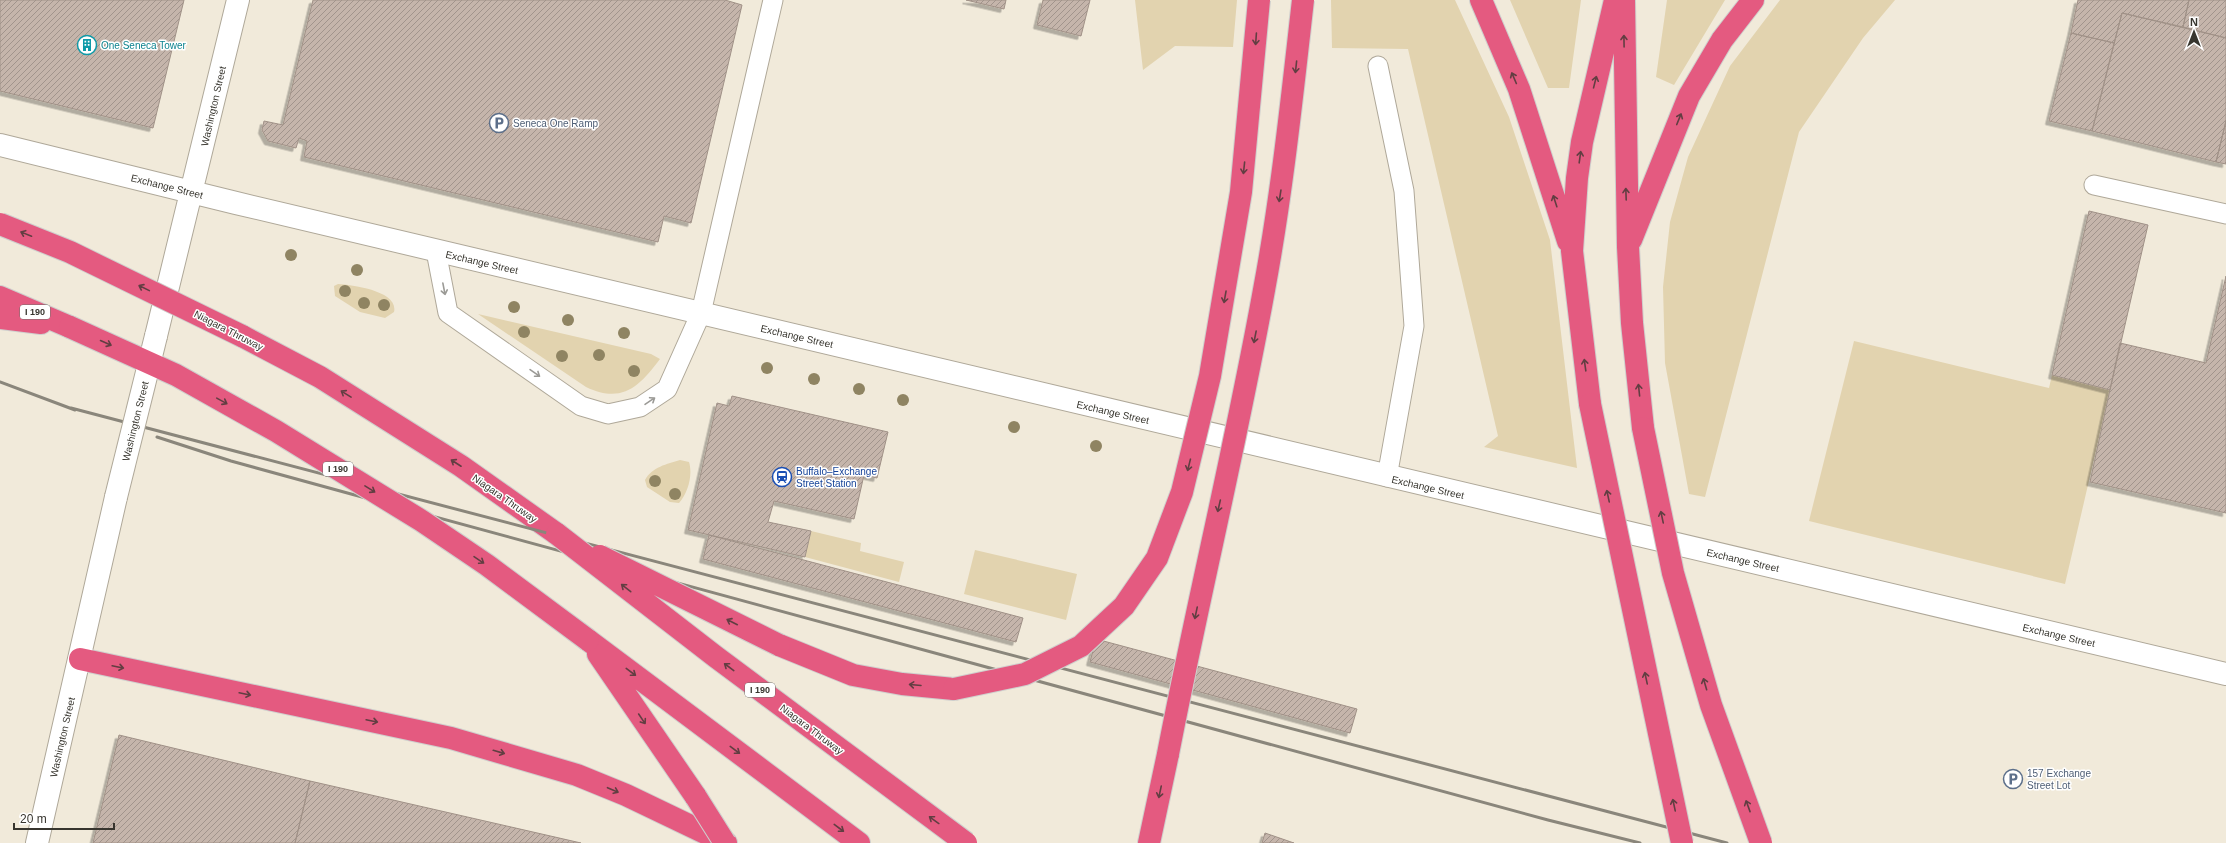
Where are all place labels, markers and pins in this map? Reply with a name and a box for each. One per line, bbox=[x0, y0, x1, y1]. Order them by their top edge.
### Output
building icon: One Seneca Tower bbox=[76, 34, 98, 56]
place label: One Seneca Tower bbox=[101, 40, 187, 51]
parking icon: Seneca One Ramp bbox=[488, 112, 510, 134]
place label: Seneca One Ramp bbox=[513, 118, 598, 129]
station icon: Buffalo–Exchange Street Station bbox=[771, 466, 793, 488]
place label: Buffalo–Exchange Street Station bbox=[796, 466, 877, 489]
parking icon: 157 Exchange Street Lot bbox=[2002, 768, 2024, 790]
place label: 157 Exchange Street Lot bbox=[2027, 768, 2091, 791]

